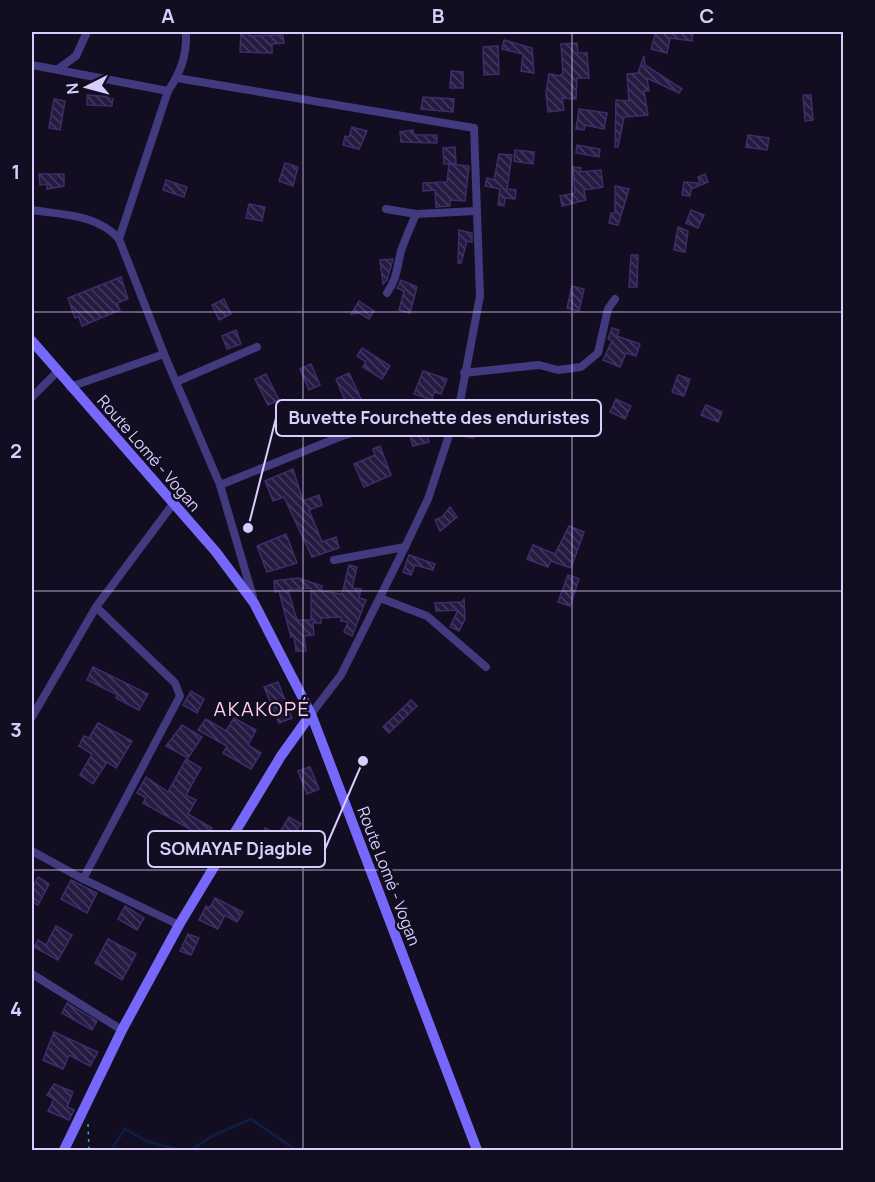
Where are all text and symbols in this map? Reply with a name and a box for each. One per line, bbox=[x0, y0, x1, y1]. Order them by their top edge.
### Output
text: A bbox=[161, 2, 175, 29]
text: B bbox=[432, 2, 445, 29]
text: C bbox=[700, 2, 714, 29]
north arrow bbox=[57, 57, 117, 117]
text: N bbox=[61, 82, 84, 95]
text: 1 bbox=[12, 158, 20, 185]
street label: Route Lomé - Vogan bbox=[92, 390, 206, 516]
callout: Buvette Fourchette des enduristes bbox=[276, 400, 601, 436]
text: Buvette Fourchette des enduristes bbox=[288, 405, 590, 429]
text: 2 bbox=[10, 437, 22, 464]
district label: AKAKOPÉ bbox=[214, 695, 310, 722]
text: 3 bbox=[10, 716, 22, 743]
street label: Route Lomé - Vogan bbox=[352, 803, 426, 949]
callout: SOMAYAF Djagble bbox=[148, 831, 325, 867]
text: SOMAYAF Djagble bbox=[160, 836, 313, 860]
text: 4 bbox=[10, 995, 22, 1022]

